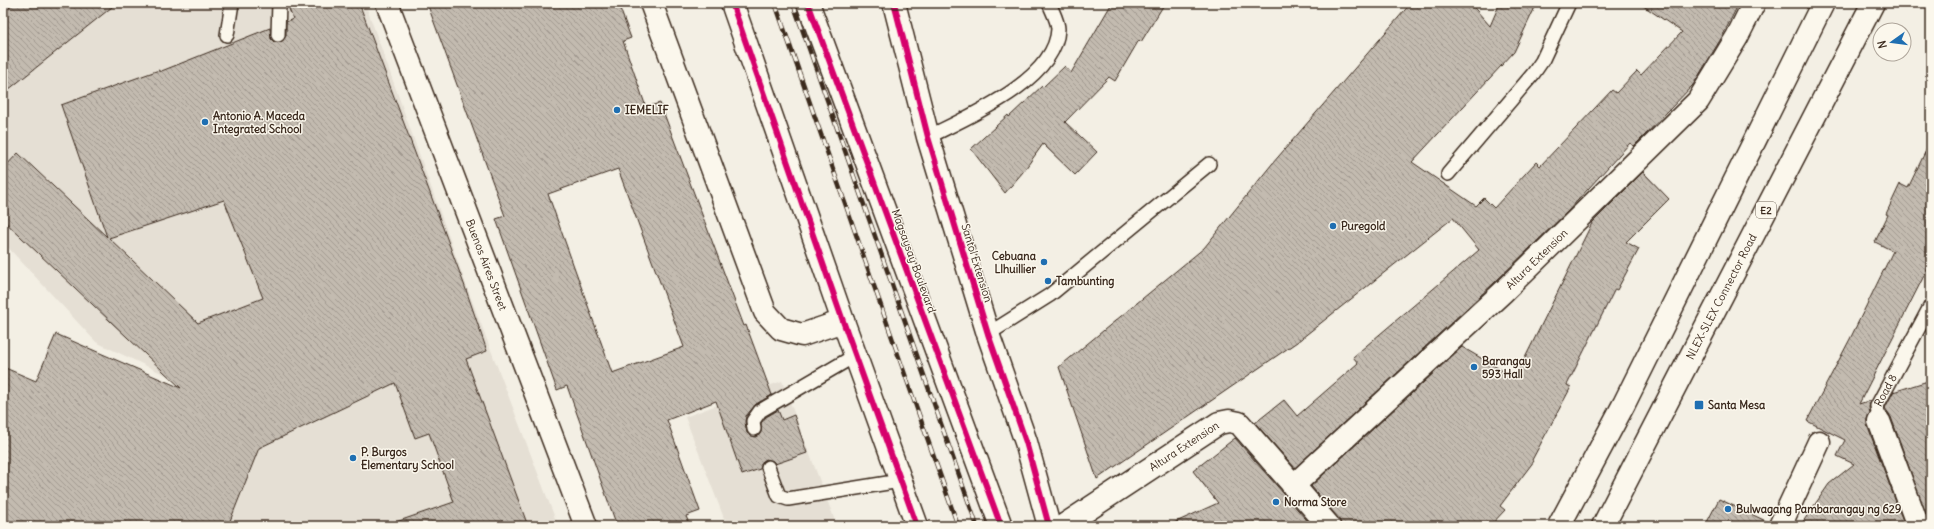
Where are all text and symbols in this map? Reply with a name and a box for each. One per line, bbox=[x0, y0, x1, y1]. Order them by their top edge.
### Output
north arrow bbox=[1872, 22, 1912, 62]
text: N bbox=[1875, 39, 1890, 50]
place label: IEMELIF bbox=[625, 103, 669, 117]
marker: IEMELIF bbox=[612, 105, 622, 115]
place label: Antonio A. Maceda Integrated School bbox=[213, 109, 306, 137]
marker: Antonio A. Maceda Integrated School bbox=[200, 117, 210, 127]
road number: E2 bbox=[1756, 202, 1776, 218]
street label: Magsaysay Boulevard bbox=[889, 207, 939, 315]
street label: Buenos Aires Street bbox=[463, 217, 510, 313]
place label: Puregold bbox=[1341, 219, 1386, 234]
marker: Puregold bbox=[1328, 221, 1338, 231]
street label: Santol Extension bbox=[958, 222, 996, 304]
street label: Altura Extension bbox=[1503, 226, 1570, 292]
street label: NLEX-SLEX Connector Road bbox=[1683, 231, 1760, 362]
place label: Cebuana Llhuillier bbox=[992, 249, 1037, 276]
marker: Cebuana Llhuillier bbox=[1039, 257, 1049, 267]
place label: Tambunting bbox=[1056, 274, 1114, 289]
marker: Tambunting bbox=[1043, 276, 1053, 286]
place label: Barangay 593 Hall bbox=[1482, 354, 1531, 381]
marker: Barangay 593 Hall bbox=[1469, 362, 1479, 372]
street label: Road 8 bbox=[1871, 372, 1900, 409]
place label: Santa Mesa bbox=[1708, 398, 1766, 412]
marker: Santa Mesa bbox=[1693, 399, 1705, 411]
street label: Altura Extension bbox=[1146, 418, 1222, 474]
place label: P. Burgos Elementary School bbox=[361, 445, 454, 473]
marker: P. Burgos Elementary School bbox=[348, 453, 358, 463]
place label: Norma Store bbox=[1284, 495, 1347, 509]
marker: Norma Store bbox=[1271, 497, 1281, 507]
place label: Bulwagang Pambarangay ng 629 bbox=[1736, 502, 1901, 517]
marker: Bulwagang Pambarangay ng 629 bbox=[1723, 504, 1733, 514]

